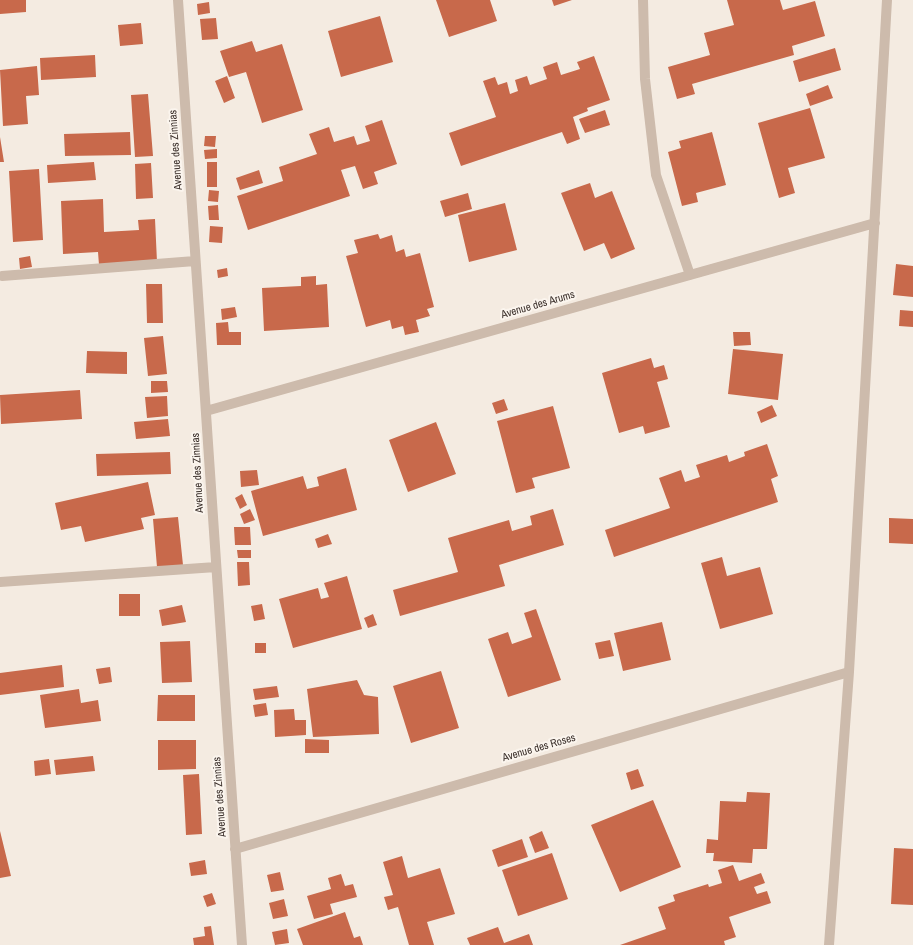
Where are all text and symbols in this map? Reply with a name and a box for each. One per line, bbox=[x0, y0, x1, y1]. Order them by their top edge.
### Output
street label: Avenue des Zinnias bbox=[167, 110, 185, 190]
street label: Avenue des Arums bbox=[500, 288, 576, 322]
street label: Avenue des Zinnias bbox=[189, 433, 207, 513]
street label: Avenue des Roses bbox=[501, 731, 577, 765]
street label: Avenue des Zinnias bbox=[211, 757, 229, 837]

